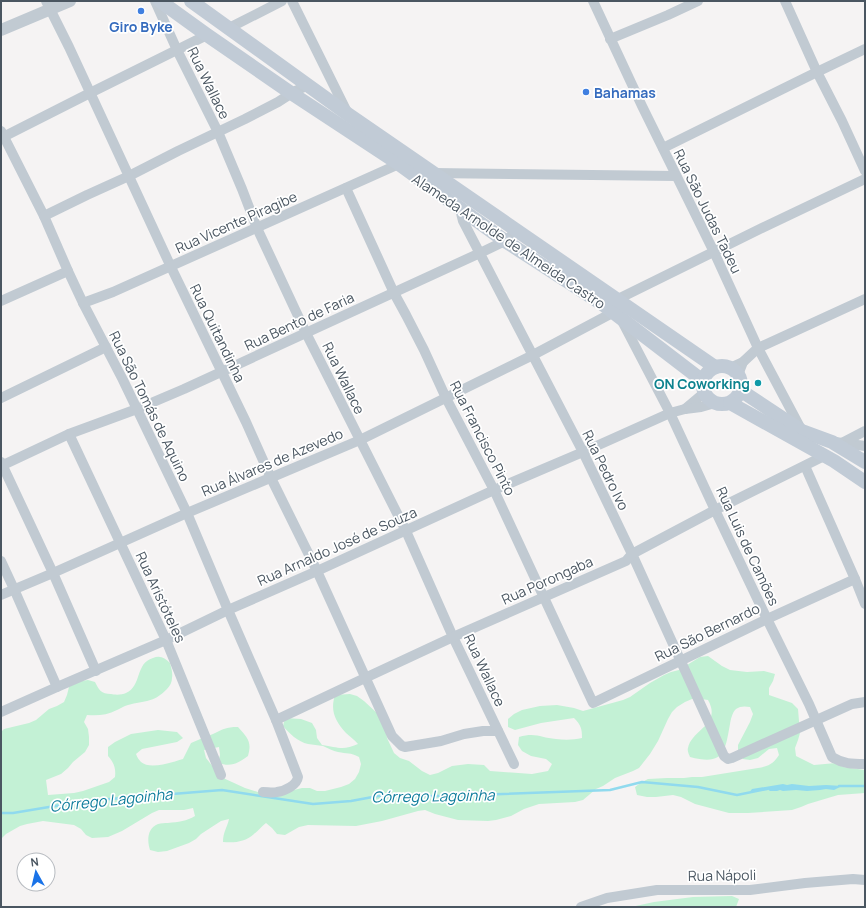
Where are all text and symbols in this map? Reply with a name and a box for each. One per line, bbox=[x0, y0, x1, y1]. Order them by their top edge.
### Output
marker: Giro Byke bbox=[136, 6, 146, 16]
place label: Giro Byke bbox=[109, 17, 173, 36]
street label: Rua Wallace bbox=[183, 44, 235, 122]
place label: Bahamas bbox=[594, 83, 656, 102]
marker: Bahamas bbox=[581, 87, 591, 97]
street label: Rua São Judas Tadeu bbox=[670, 146, 746, 276]
street label: Alameda Arnolde de Almeida Castro bbox=[409, 169, 609, 313]
street label: Rua Vicente Piragibe bbox=[172, 187, 300, 257]
street label: Rua Quitandinha bbox=[186, 281, 250, 385]
street label: Rua Bento de Faria bbox=[241, 287, 357, 355]
street label: Rua São Tomás de Aquino bbox=[105, 328, 195, 484]
street label: Rua Wallace bbox=[318, 339, 370, 417]
place label: ON Coworking bbox=[654, 374, 750, 393]
street label: Rua Francisco Pinto bbox=[446, 378, 520, 498]
marker: ON Coworking bbox=[753, 378, 763, 388]
street label: Rua Álvares de Azevedo bbox=[198, 424, 346, 500]
street label: Rua Pedro Ivo bbox=[578, 427, 634, 513]
street label: Rua Luis de Camões bbox=[712, 483, 784, 609]
street label: Rua Arnaldo José de Souza bbox=[254, 502, 420, 590]
street label: Rua Aristóteles bbox=[132, 548, 190, 646]
street label: Rua Porongaba bbox=[498, 551, 596, 609]
street label: Rua São Bernardo bbox=[651, 598, 763, 666]
street label: Rua Wallace bbox=[460, 631, 510, 709]
water label: Córrego Lagoinha bbox=[49, 783, 174, 817]
water label: Córrego Lagoinha bbox=[371, 784, 495, 808]
north arrow bbox=[16, 852, 56, 892]
text: N bbox=[30, 854, 40, 870]
street label: Rua Nápoli bbox=[688, 865, 756, 885]

